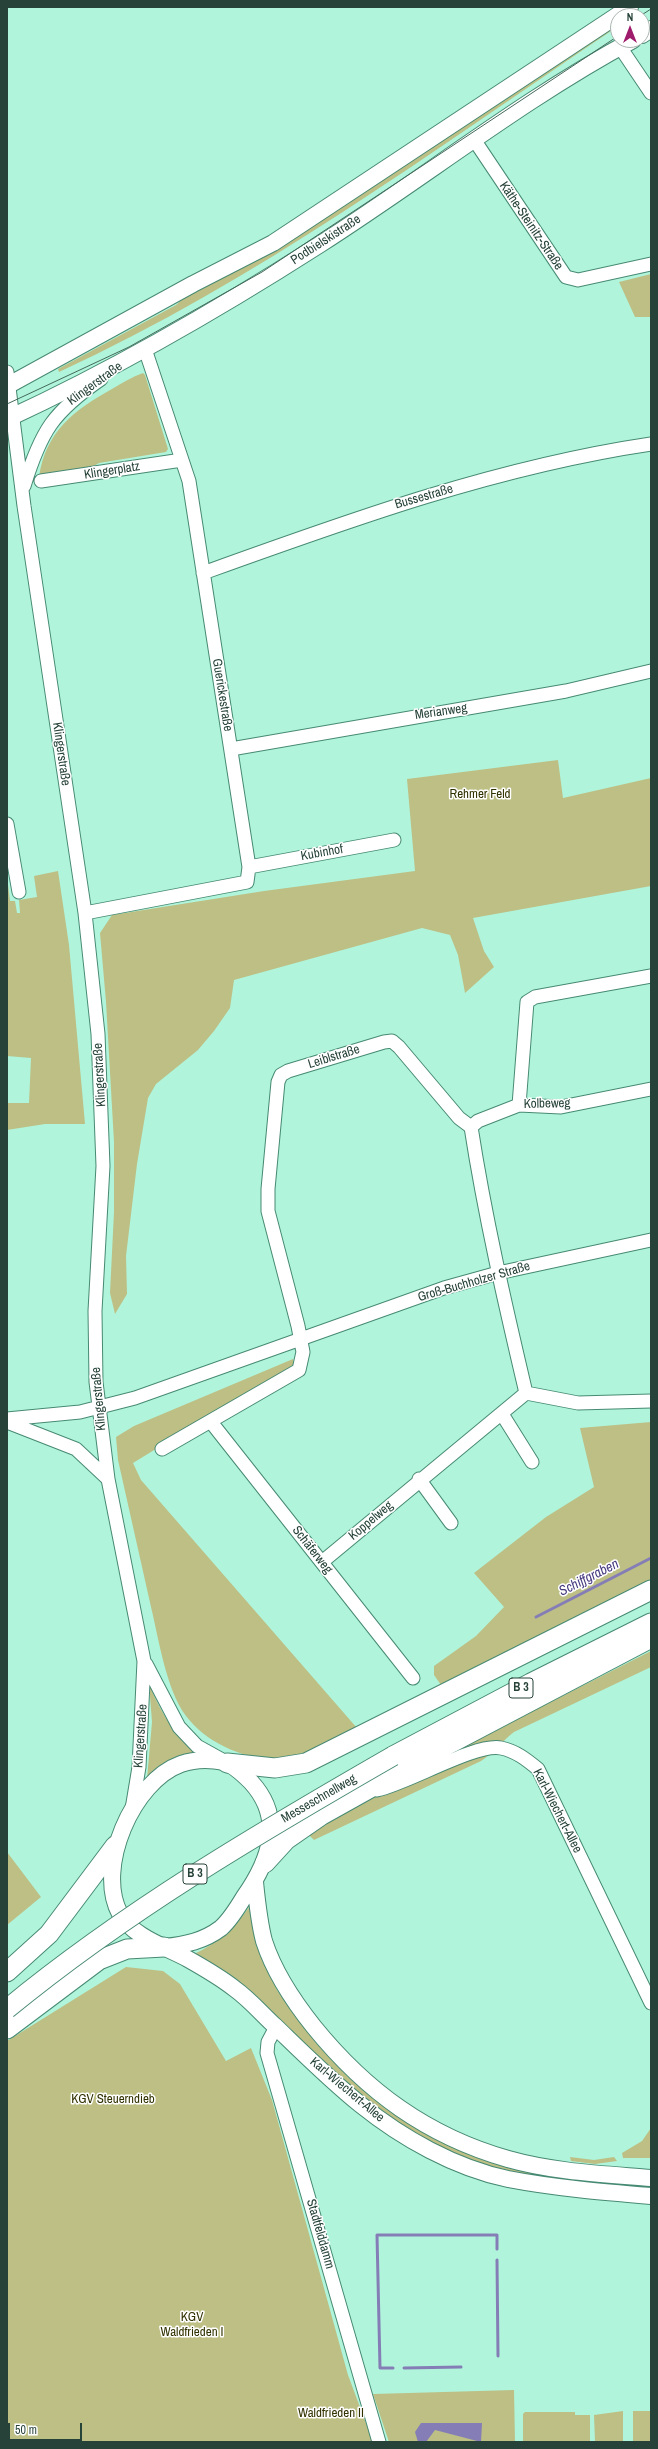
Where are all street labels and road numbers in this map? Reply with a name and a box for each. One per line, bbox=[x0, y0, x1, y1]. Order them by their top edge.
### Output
street label: Käthe-Steinitz-Straße bbox=[496, 179, 566, 273]
street label: Podbielskistraße bbox=[288, 212, 364, 268]
street label: Klingerstraße bbox=[65, 359, 125, 409]
street label: Klingerplatz bbox=[83, 459, 141, 483]
street label: Bussestraße bbox=[393, 481, 455, 513]
street label: Guerickestraße bbox=[209, 658, 235, 732]
street label: Merianweg bbox=[414, 701, 468, 723]
street label: Klingerstraße bbox=[49, 721, 73, 787]
street label: Kubinhof bbox=[300, 842, 344, 864]
street label: Leiblstraße bbox=[306, 1042, 362, 1072]
street label: Klingerstraße bbox=[91, 1043, 109, 1107]
street label: Kolbeweg bbox=[523, 1096, 571, 1112]
street label: Groß-Buchholzer Straße bbox=[416, 1258, 532, 1306]
street label: Klingerstraße bbox=[88, 1366, 110, 1432]
street label: Koppelweg bbox=[346, 1498, 396, 1544]
street label: Schäferweg bbox=[289, 1523, 335, 1577]
road number: B 3 bbox=[509, 1678, 533, 1698]
street label: Klingerstraße bbox=[131, 1704, 151, 1768]
street label: Karl-Wiechert-Allee bbox=[529, 1766, 585, 1856]
street label: Messeschnellweg bbox=[279, 1771, 359, 1827]
road number: B 3 bbox=[183, 1864, 207, 1884]
street label: Karl-Wiechert-Allee bbox=[307, 2054, 387, 2126]
street label: Stadtfelddamm bbox=[303, 2197, 337, 2271]

